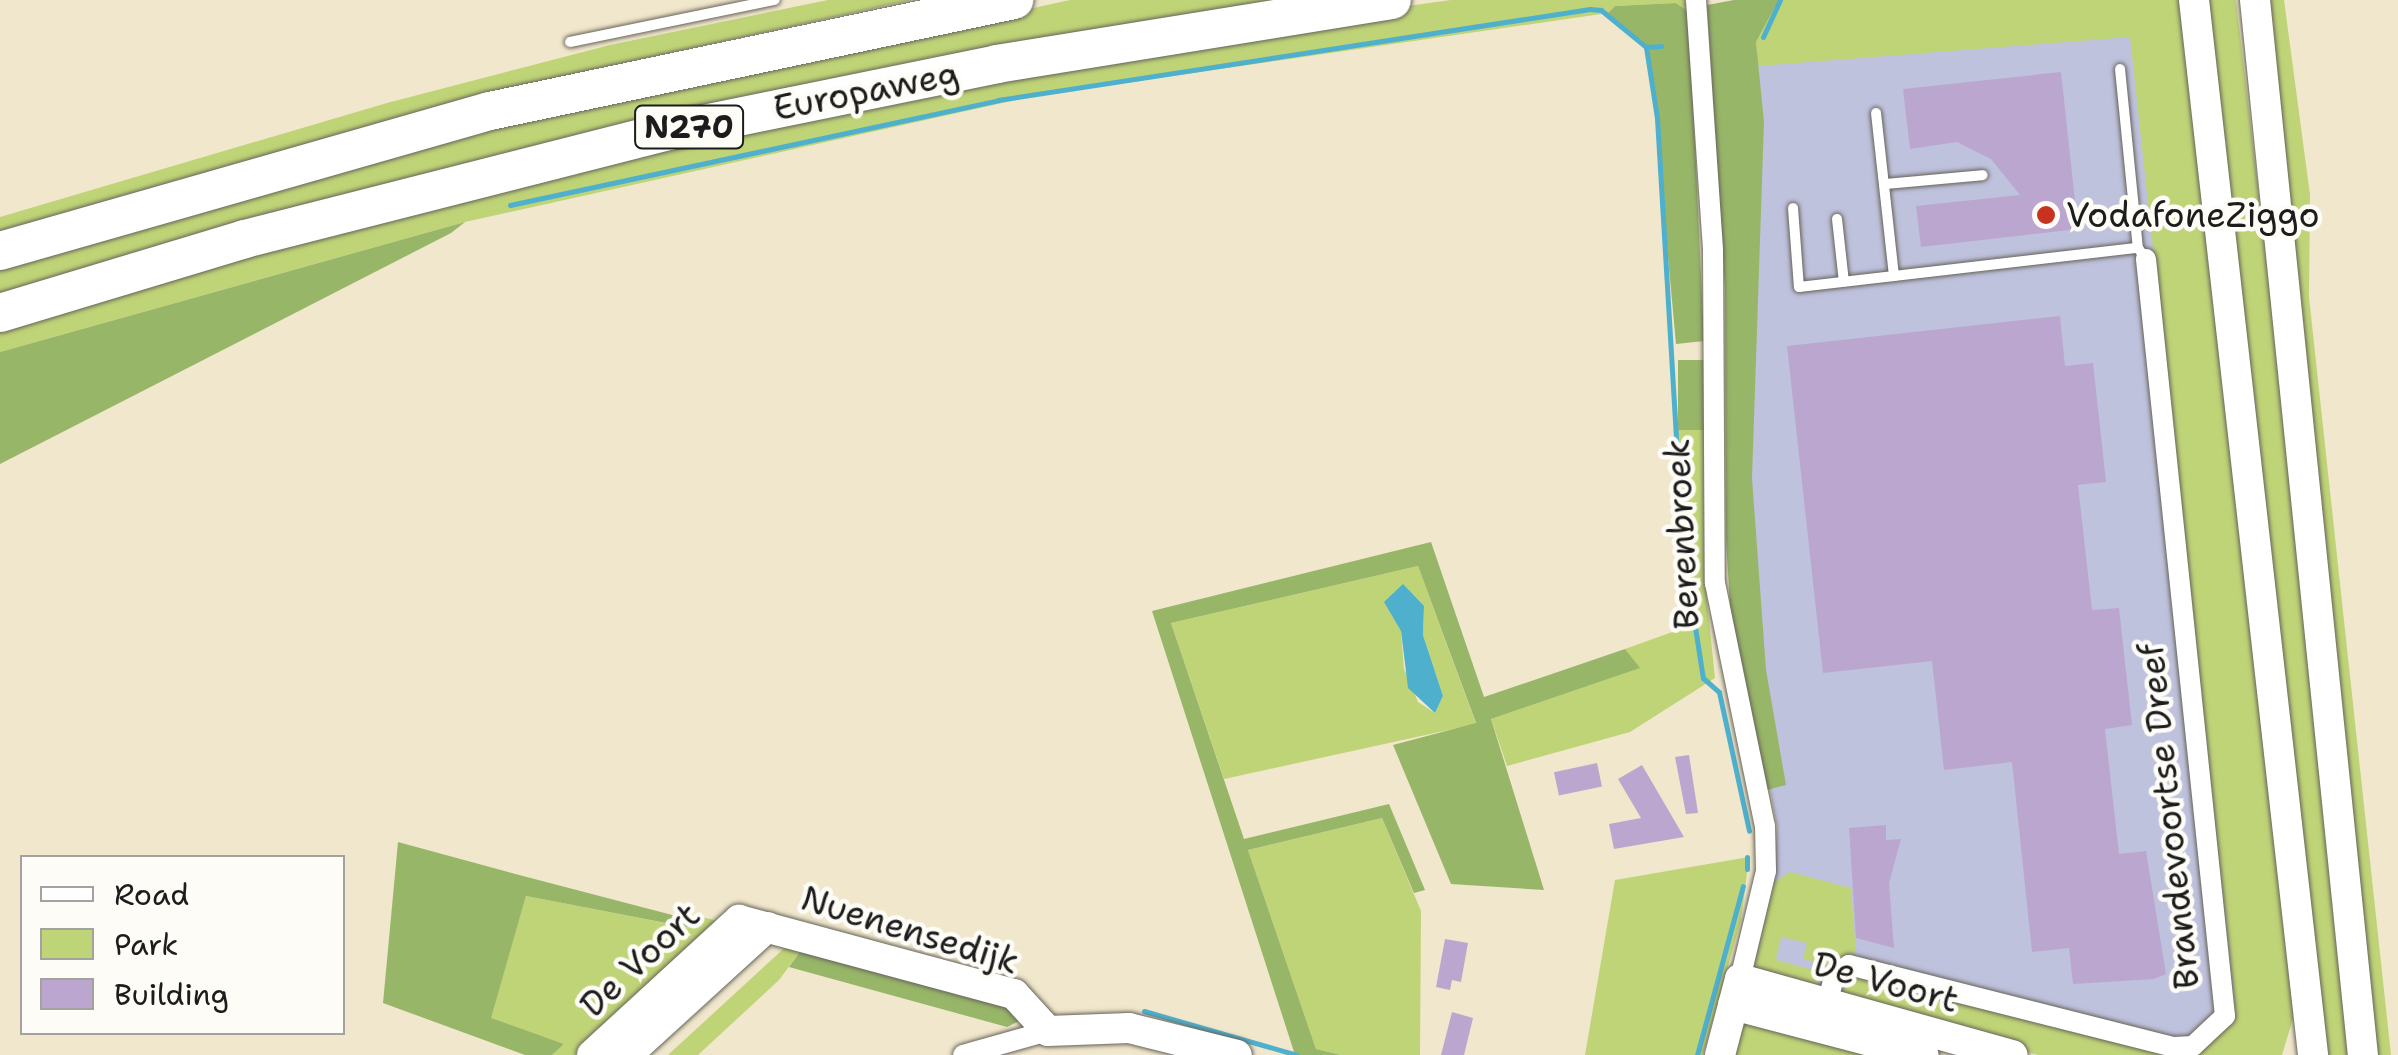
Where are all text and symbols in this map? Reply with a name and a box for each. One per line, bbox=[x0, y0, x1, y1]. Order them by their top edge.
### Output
street label: Europaweg bbox=[770, 52, 962, 130]
road number: N270 bbox=[634, 100, 744, 154]
place label: VodafoneZiggo bbox=[2066, 194, 2320, 236]
marker: VodafoneZiggo bbox=[2035, 204, 2057, 226]
street label: Berenbroek bbox=[1656, 438, 1708, 630]
street label: Brandevoortse Dreef bbox=[2130, 641, 2208, 991]
legend bbox=[20, 855, 345, 1035]
text: Road bbox=[114, 874, 189, 915]
street label: Nuenensedijk bbox=[796, 877, 1024, 983]
street label: De Voort bbox=[571, 894, 709, 1026]
text: Park bbox=[114, 924, 178, 965]
street label: De Voort bbox=[1809, 943, 1963, 1021]
text: Building bbox=[114, 974, 229, 1015]

